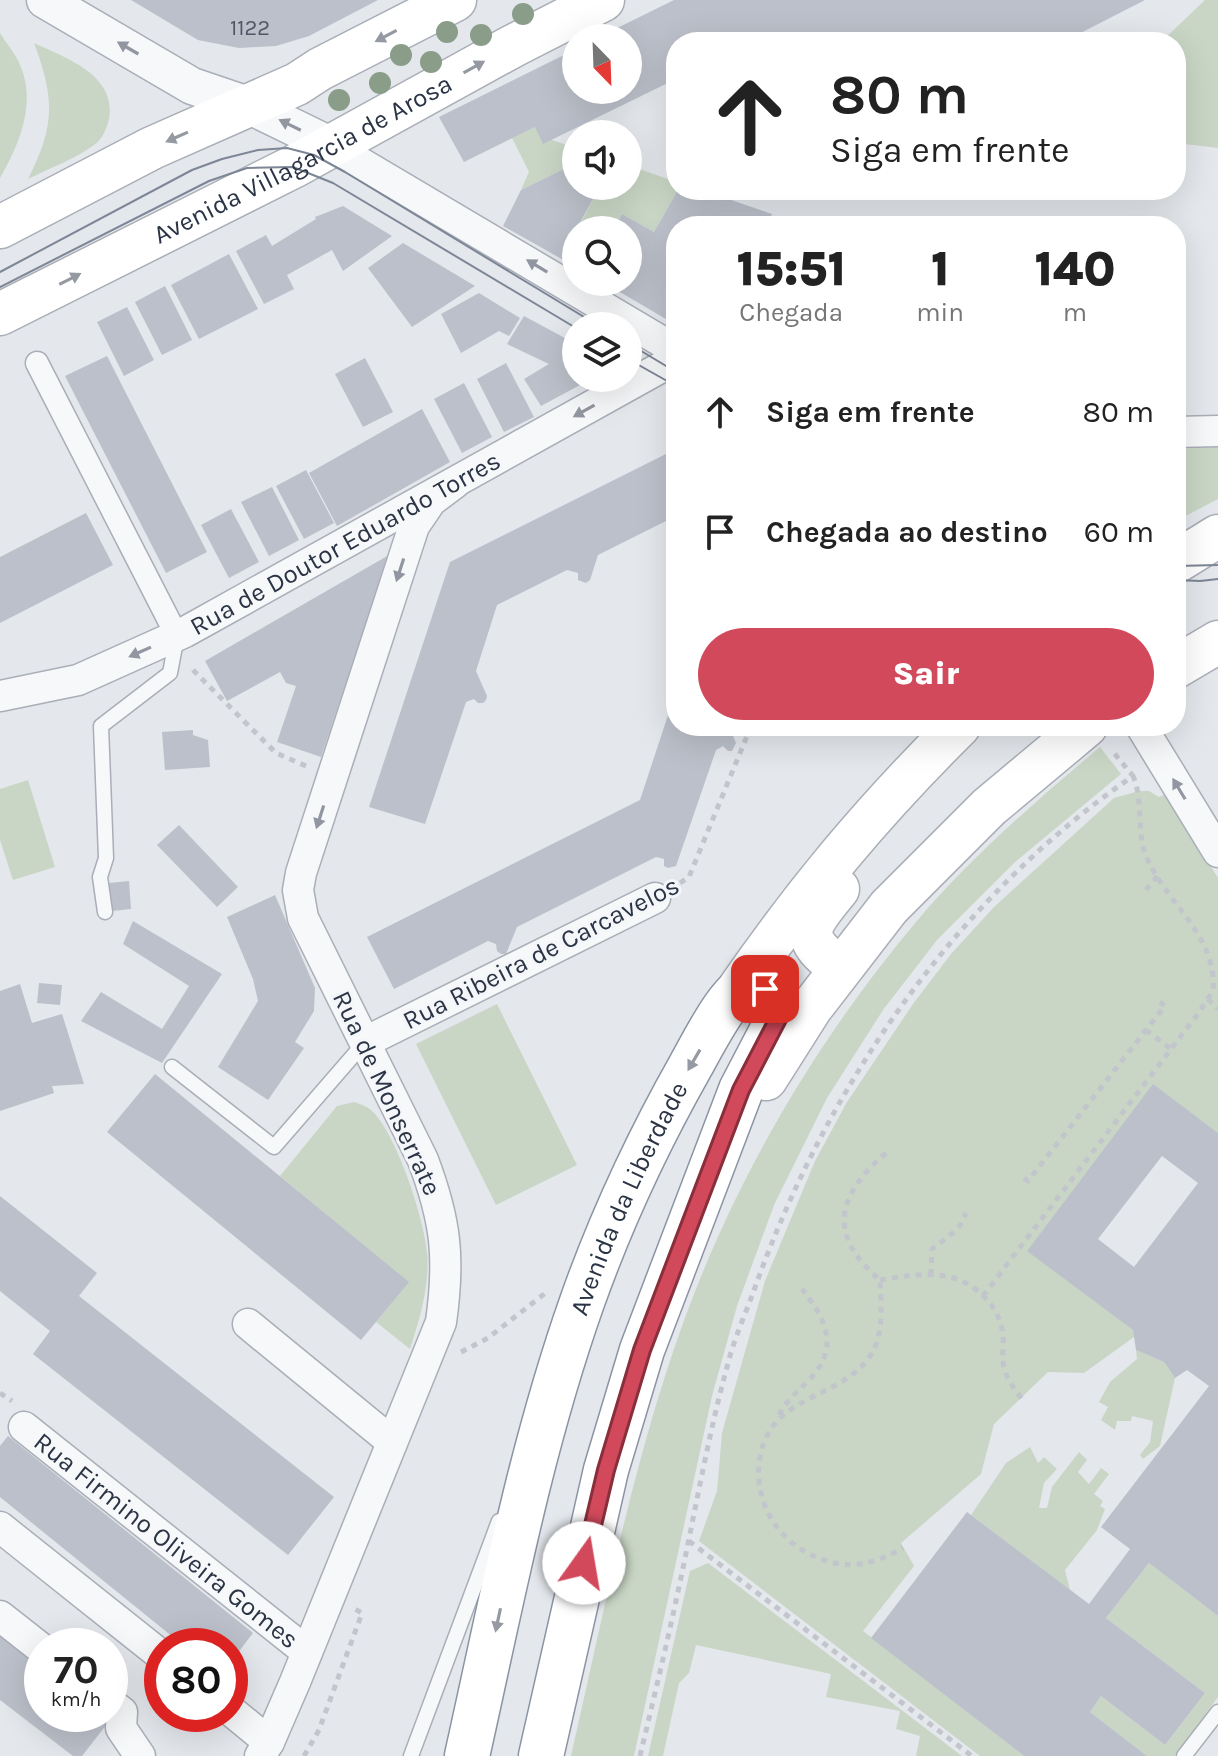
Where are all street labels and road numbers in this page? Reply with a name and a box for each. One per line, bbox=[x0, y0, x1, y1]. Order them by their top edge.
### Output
street label: Avenida Villagarcia de Arosa bbox=[148, 67, 457, 250]
street label: Rua de Doutor Eduardo Torres bbox=[184, 444, 506, 642]
street label: Rua Ribeira de Carcavelos bbox=[398, 870, 684, 1036]
street label: Rua de Monserrate bbox=[326, 986, 448, 1200]
street label: Avenida da Liberdade bbox=[563, 1076, 694, 1319]
street label: Rua Firmino Oliveira Gomes bbox=[28, 1426, 305, 1655]

